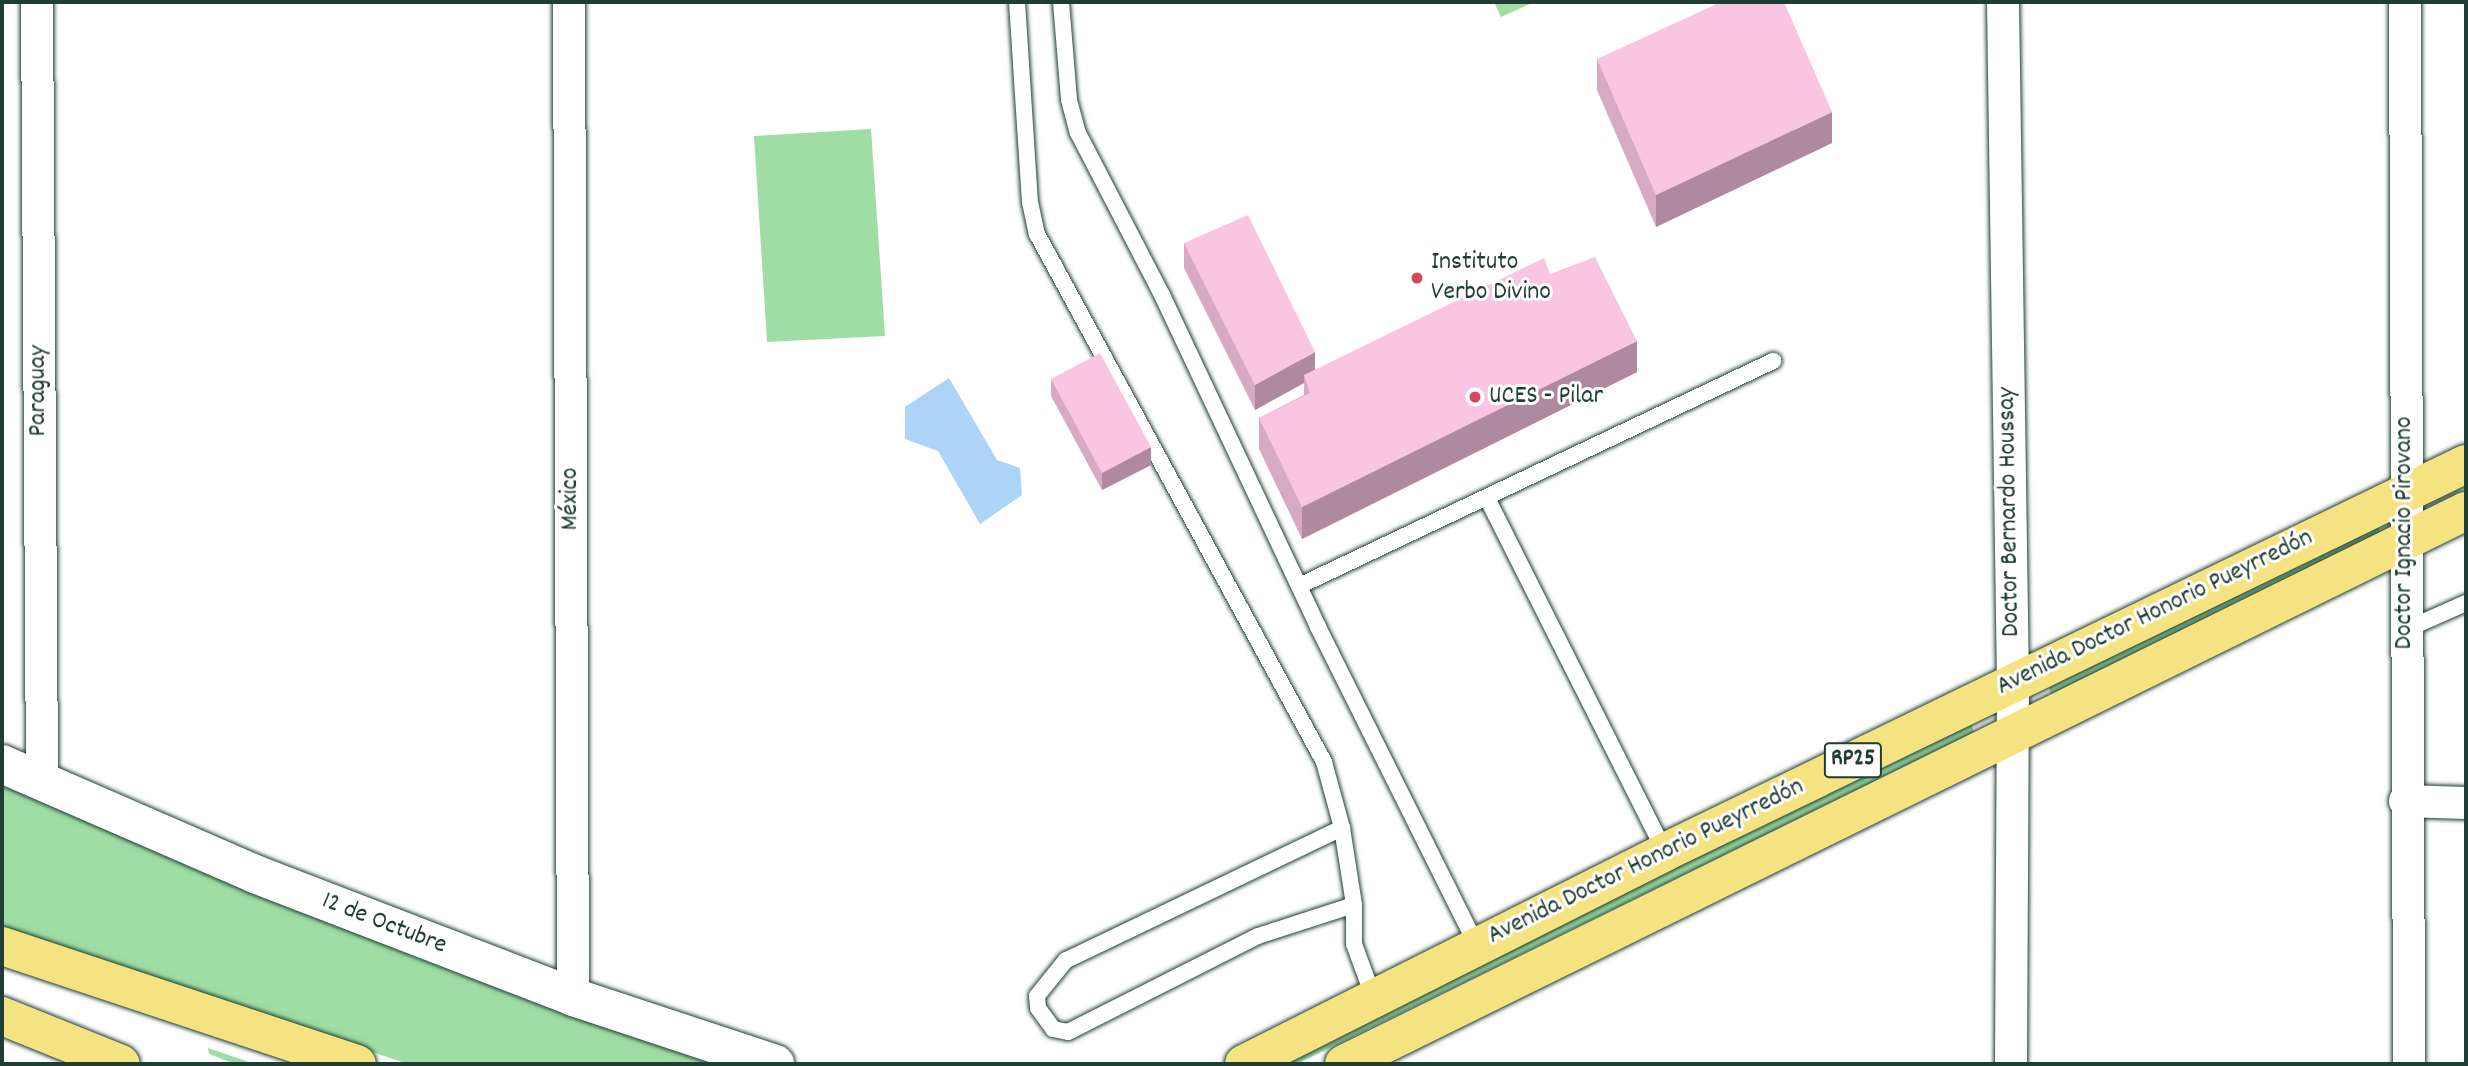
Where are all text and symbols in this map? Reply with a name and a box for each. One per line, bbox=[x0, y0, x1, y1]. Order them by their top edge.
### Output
place label: Instituto Verbo Divino bbox=[1431, 247, 1551, 308]
marker: Instituto Verbo Divino bbox=[1409, 270, 1425, 286]
street label: Paraguay bbox=[23, 345, 55, 437]
place label: UCES - Pilar bbox=[1489, 381, 1603, 413]
street label: Doctor Bernardo Houssay bbox=[1992, 387, 2028, 637]
marker: UCES - Pilar bbox=[1467, 389, 1483, 405]
street label: Doctor Ignacio Pirovano bbox=[2389, 417, 2421, 649]
street label: México bbox=[555, 468, 587, 530]
street label: Avenida Doctor Honorio Pueyrredón bbox=[1992, 523, 2318, 703]
road number: RP25 bbox=[1823, 740, 1883, 780]
street label: Avenida Doctor Honorio Pueyrredón bbox=[1483, 772, 1809, 952]
street label: 12 de Octubre bbox=[317, 886, 451, 962]

